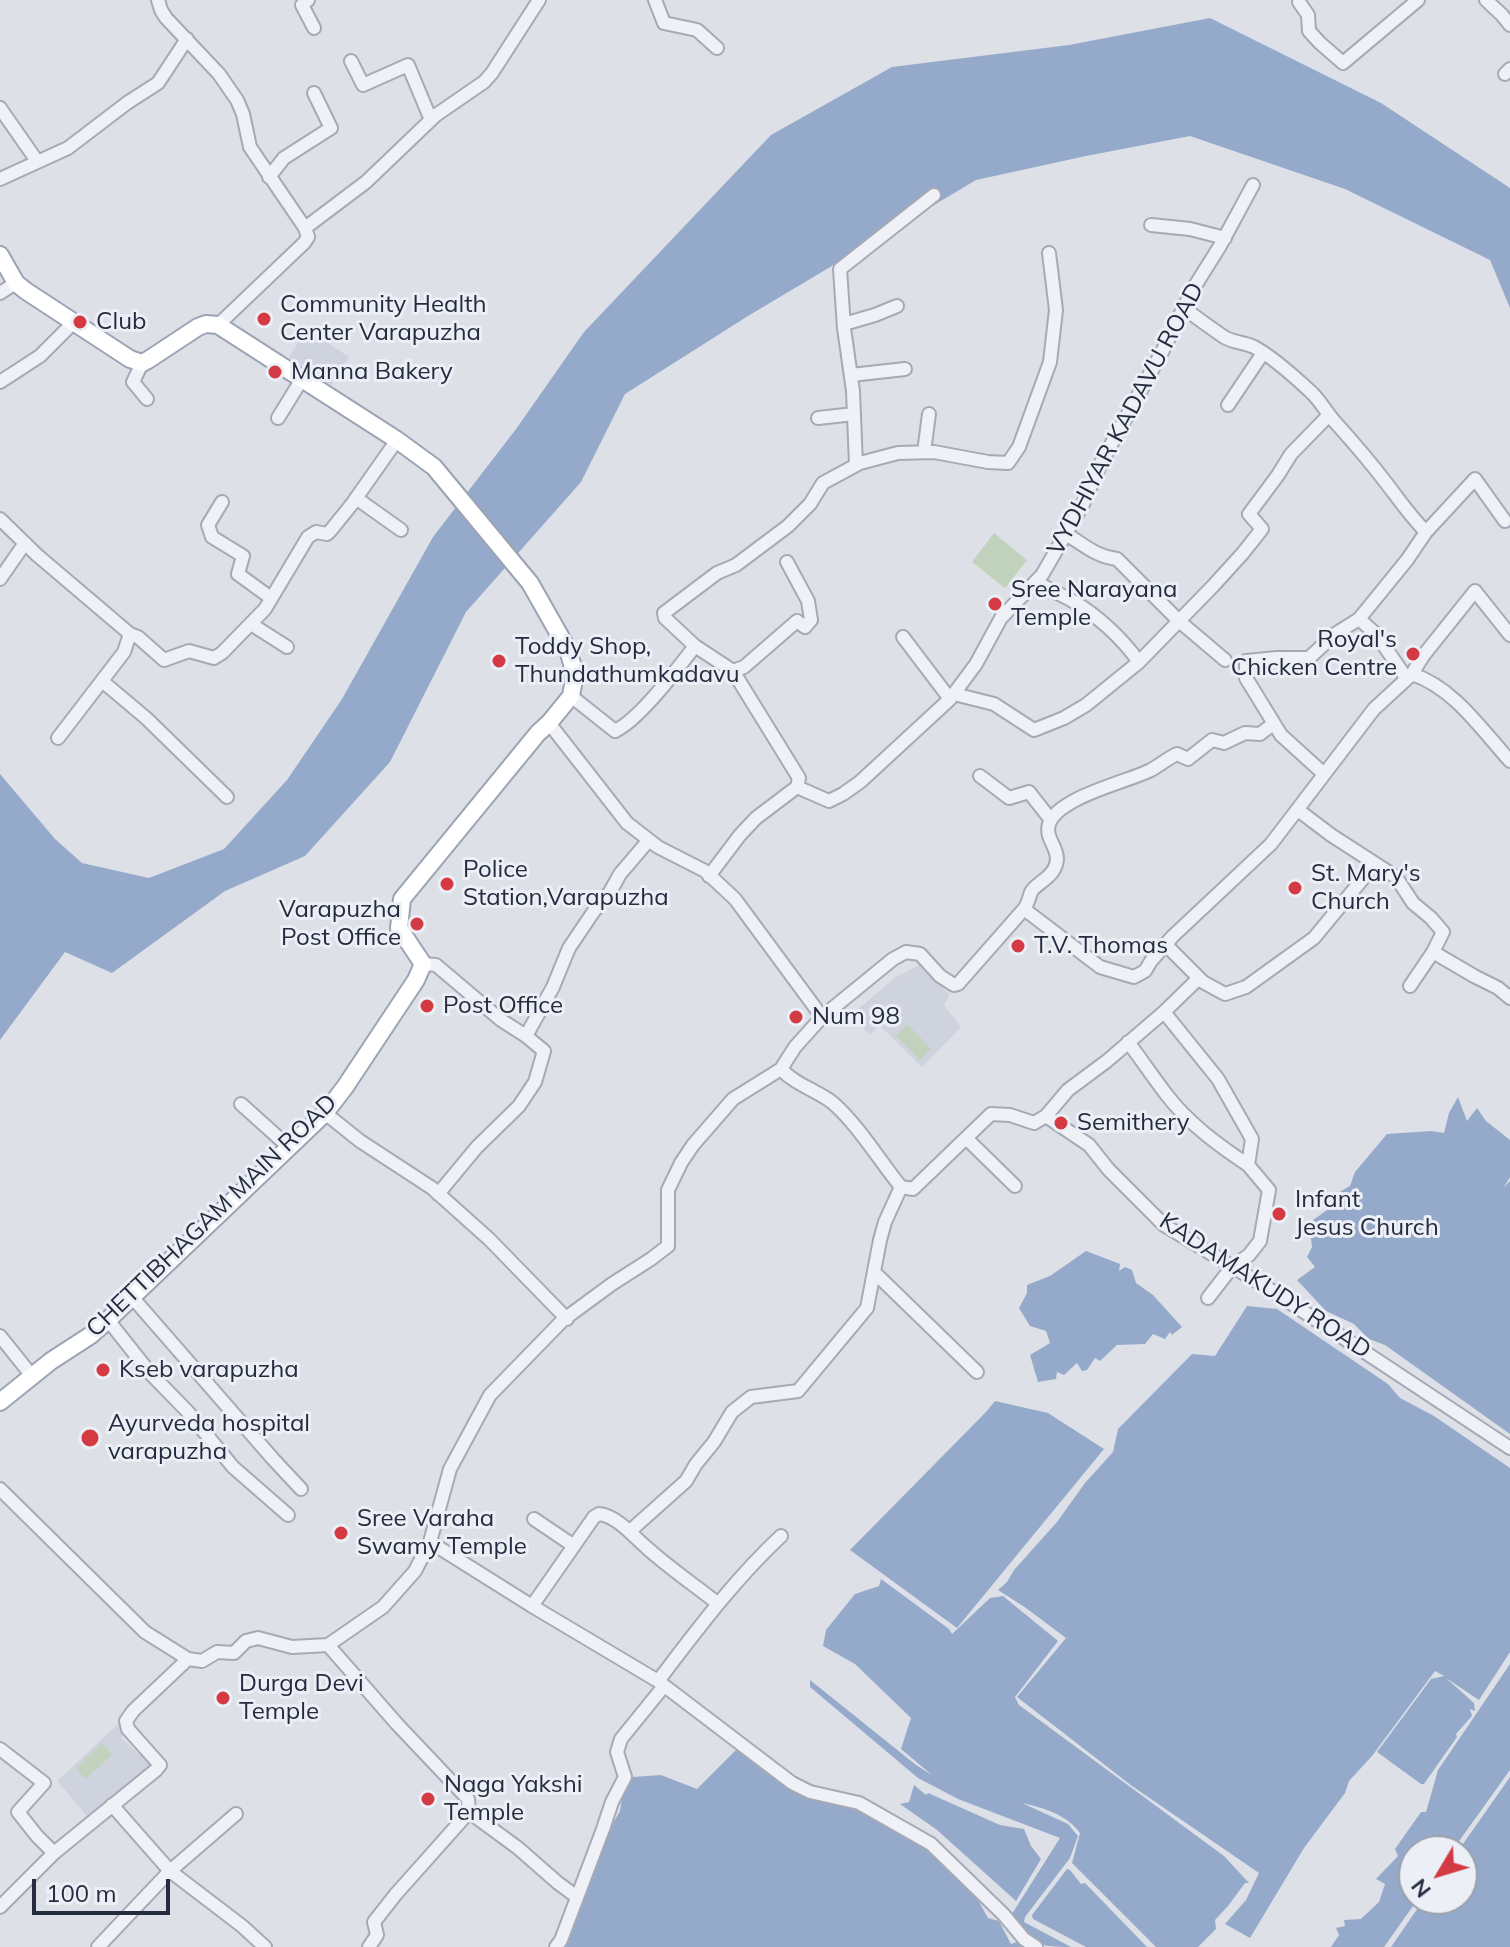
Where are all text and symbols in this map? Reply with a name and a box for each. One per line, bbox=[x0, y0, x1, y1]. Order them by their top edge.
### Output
street label: VYDHIYAR KADAVU ROAD bbox=[1042, 278, 1210, 560]
place label: Community Health Center Varapuzha bbox=[280, 291, 487, 347]
place label: Club bbox=[96, 308, 146, 336]
marker: Community Health Center Varapuzha bbox=[255, 310, 273, 328]
marker: Club bbox=[71, 313, 89, 331]
place label: Manna Bakery bbox=[291, 358, 453, 386]
marker: Manna Bakery bbox=[266, 363, 284, 381]
place label: Sree Narayana Temple bbox=[1011, 576, 1177, 632]
marker: Sree Narayana Temple bbox=[986, 595, 1004, 613]
place label: Royal's Chicken Centre bbox=[1231, 626, 1397, 682]
place label: Toddy Shop, Thundathumkadavu bbox=[515, 633, 740, 689]
marker: Royal's Chicken Centre bbox=[1404, 645, 1422, 663]
marker: Toddy Shop, Thundathumkadavu bbox=[490, 652, 508, 670]
place label: Police Station,Varapuzha bbox=[463, 856, 669, 912]
place label: St. Mary's Church bbox=[1311, 860, 1421, 916]
marker: Police Station,Varapuzha bbox=[438, 875, 456, 893]
marker: St. Mary's Church bbox=[1286, 879, 1304, 897]
place label: Varapuzha Post Office bbox=[279, 896, 401, 952]
marker: Varapuzha Post Office bbox=[408, 915, 426, 933]
place label: T.V. Thomas bbox=[1034, 932, 1168, 960]
marker: T.V. Thomas bbox=[1009, 937, 1027, 955]
place label: Post Office bbox=[443, 992, 563, 1020]
marker: Post Office bbox=[418, 997, 436, 1015]
place label: Num 98 bbox=[812, 1003, 900, 1031]
marker: Num 98 bbox=[787, 1008, 805, 1026]
street label: CHETTIBHAGAM MAIN ROAD bbox=[81, 1089, 343, 1343]
place label: Semithery bbox=[1077, 1109, 1189, 1137]
marker: Semithery bbox=[1052, 1114, 1070, 1132]
place label: Infant Jesus Church bbox=[1295, 1186, 1439, 1242]
marker: Infant Jesus Church bbox=[1270, 1205, 1288, 1223]
street label: KADAMAKUDY ROAD bbox=[1154, 1207, 1376, 1365]
place label: Kseb varapuzha bbox=[119, 1356, 299, 1384]
marker: Kseb varapuzha bbox=[94, 1361, 112, 1379]
place label: Ayurveda hospital varapuzha bbox=[108, 1410, 310, 1466]
marker: Ayurveda hospital varapuzha bbox=[79, 1427, 101, 1449]
place label: Sree Varaha Swamy Temple bbox=[357, 1505, 527, 1561]
marker: Sree Varaha Swamy Temple bbox=[332, 1524, 350, 1542]
place label: Durga Devi Temple bbox=[239, 1670, 364, 1726]
marker: Durga Devi Temple bbox=[214, 1689, 232, 1707]
place label: Naga Yakshi Temple bbox=[444, 1771, 582, 1827]
marker: Naga Yakshi Temple bbox=[419, 1790, 437, 1808]
north arrow bbox=[1398, 1835, 1478, 1915]
scale bar bbox=[36, 1863, 174, 1913]
text: N bbox=[1405, 1873, 1437, 1904]
text: 100 m bbox=[46, 1878, 117, 1908]

